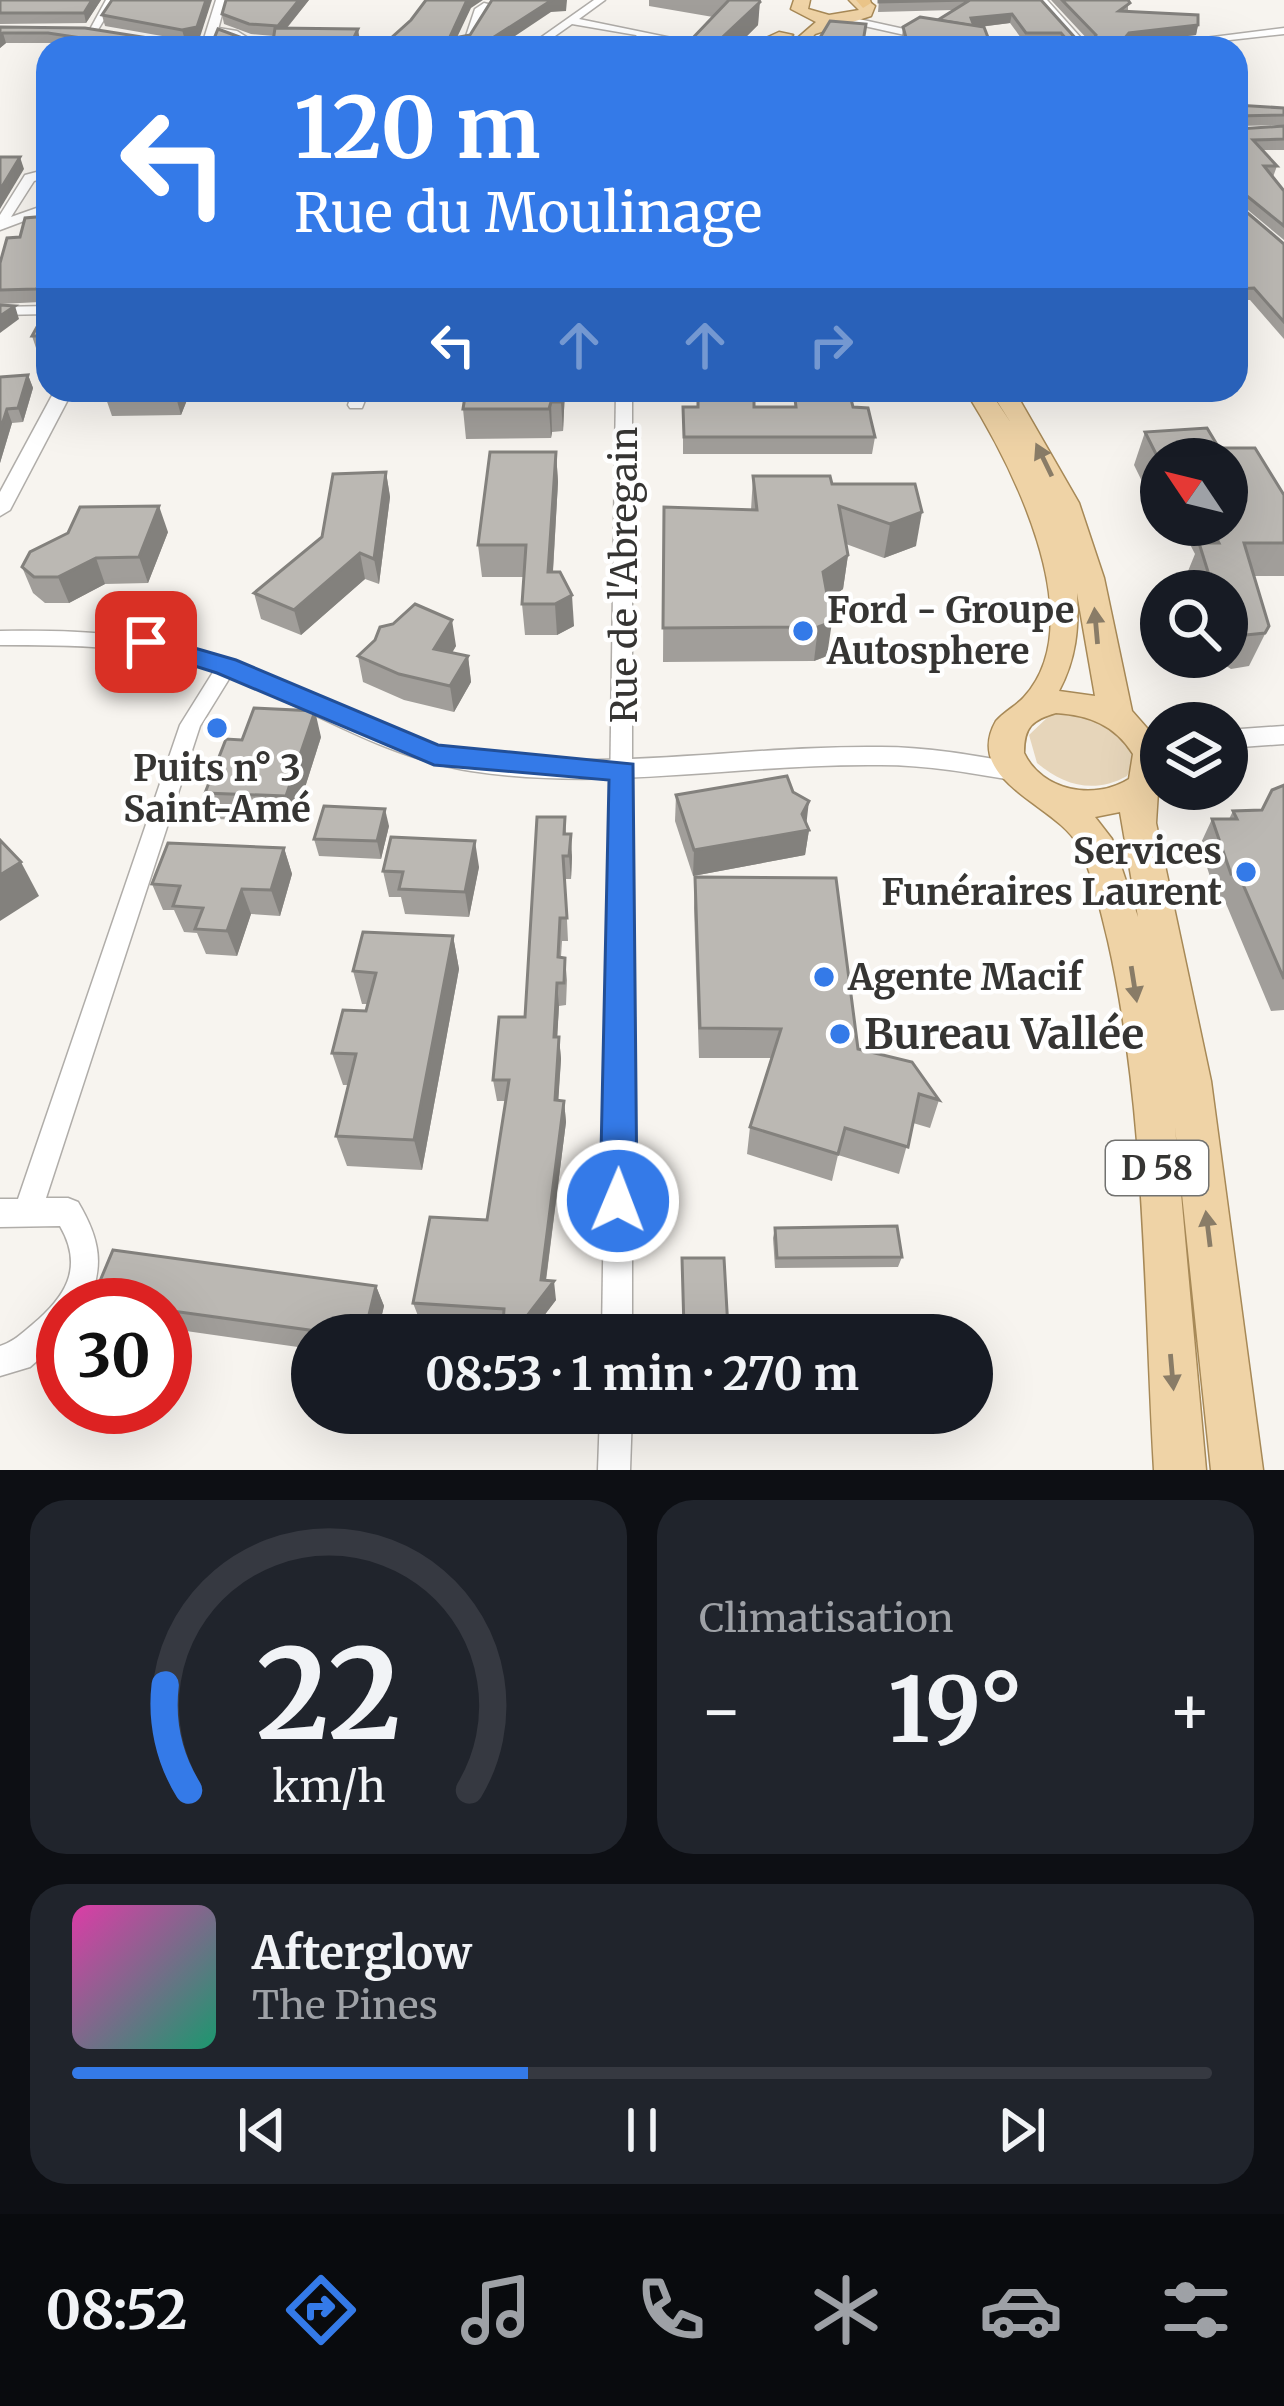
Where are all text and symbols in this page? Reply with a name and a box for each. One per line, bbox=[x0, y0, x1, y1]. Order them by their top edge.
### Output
text: 120 m bbox=[294, 75, 541, 181]
icon: left bbox=[96, 84, 252, 240]
text: Rue du Moulinage bbox=[294, 179, 762, 247]
icon: left bbox=[420, 312, 486, 378]
icon: ahead bbox=[546, 312, 612, 378]
icon: ahead bbox=[672, 312, 738, 378]
icon: right bbox=[798, 312, 864, 378]
street label: Rue de l'Abregain bbox=[602, 427, 647, 723]
north arrow bbox=[1140, 438, 1248, 546]
map controls bbox=[1140, 438, 1248, 810]
one-way arrow bbox=[1035, 443, 1055, 477]
button: search bbox=[1140, 570, 1248, 678]
place label: Ford - Groupe Autosphere bbox=[826, 588, 1074, 674]
pin bbox=[95, 591, 197, 693]
one-way arrow bbox=[1086, 606, 1105, 644]
icon: arrive bbox=[113, 609, 179, 675]
marker: Ford - Groupe Autosphere bbox=[790, 618, 816, 644]
button: layers bbox=[1140, 702, 1248, 810]
marker: Puits n° 3 Saint-Amé bbox=[204, 715, 230, 741]
place label: Puits n° 3 Saint-Amé bbox=[123, 746, 311, 832]
place label: Services Funéraires Laurent bbox=[881, 829, 1223, 915]
marker: Services Funéraires Laurent bbox=[1233, 859, 1259, 885]
place label: Agente Macif bbox=[847, 955, 1084, 1000]
marker: Agente Macif bbox=[811, 964, 837, 990]
one-way arrow bbox=[1125, 966, 1143, 1004]
place label: Bureau Vallée bbox=[864, 1008, 1144, 1060]
marker: Bureau Vallée bbox=[827, 1021, 853, 1047]
position arrow bbox=[555, 1138, 681, 1264]
road number: D 58 bbox=[1106, 1141, 1208, 1195]
one-way arrow bbox=[1198, 1210, 1217, 1247]
speed limit sign: 30 bbox=[36, 1278, 192, 1434]
text: 08:53 · 1 min · 270 m bbox=[425, 1346, 859, 1402]
one-way arrow bbox=[1163, 1354, 1182, 1391]
text: Climatisation bbox=[699, 1594, 954, 1643]
text: 22 bbox=[256, 1616, 401, 1773]
text: 19° bbox=[888, 1653, 1023, 1767]
text: − bbox=[699, 1669, 743, 1752]
text: + bbox=[1168, 1669, 1212, 1752]
text: km/h bbox=[272, 1760, 385, 1814]
text: Afterglow bbox=[252, 1925, 472, 1981]
text: The Pines bbox=[252, 1981, 438, 2030]
icon: previous bbox=[229, 2097, 295, 2163]
icon: pause bbox=[609, 2097, 675, 2163]
icon: next bbox=[989, 2097, 1055, 2163]
icon: directions bbox=[279, 2268, 363, 2352]
icon: music bbox=[454, 2268, 538, 2352]
icon: phone bbox=[629, 2268, 713, 2352]
icon: climate bbox=[804, 2268, 888, 2352]
icon: car bbox=[979, 2268, 1063, 2352]
icon: filters bbox=[1154, 2268, 1238, 2352]
text: 08:52 bbox=[46, 2276, 187, 2344]

